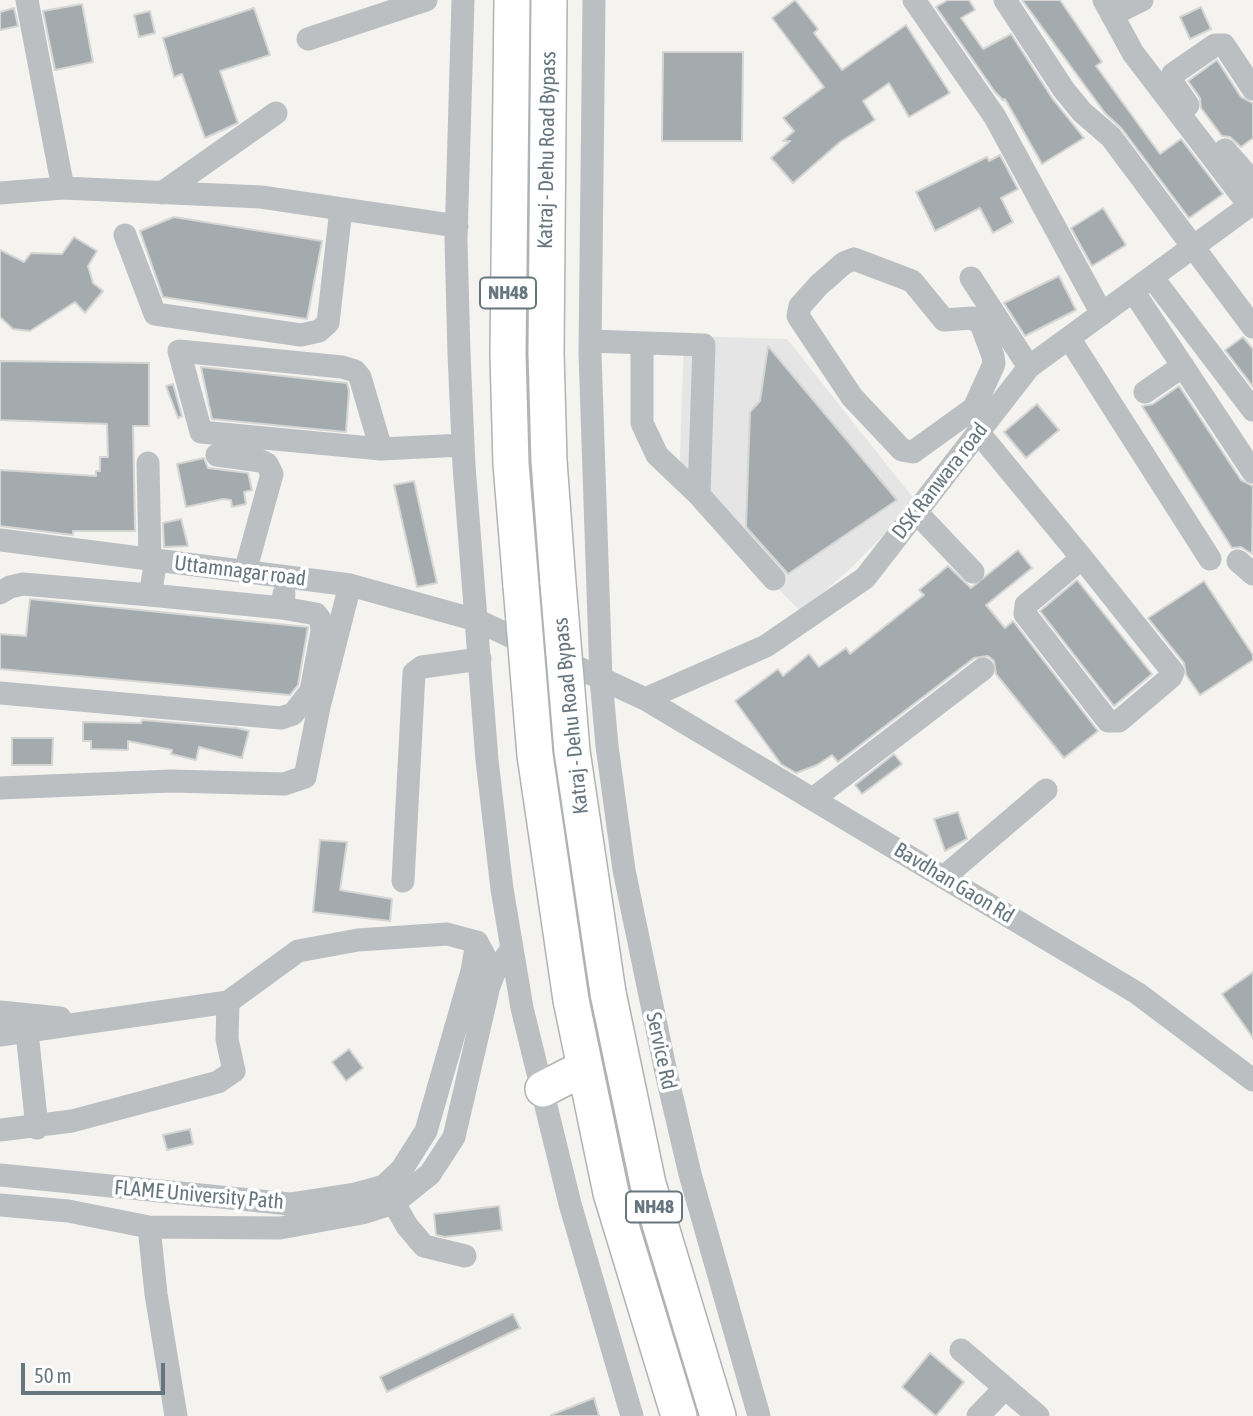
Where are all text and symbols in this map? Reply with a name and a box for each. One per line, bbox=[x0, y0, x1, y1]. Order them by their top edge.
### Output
street label: Katraj - Dehu Road Bypass bbox=[533, 51, 561, 249]
road number: NH48 bbox=[480, 278, 536, 308]
street label: DSK Ranwara road bbox=[887, 418, 993, 544]
street label: Uttamnagar road bbox=[173, 550, 307, 592]
street label: Katraj - Dehu Road Bypass bbox=[548, 616, 594, 816]
street label: Bavdhan Gaon Rd bbox=[889, 837, 1019, 929]
street label: Service Rd bbox=[640, 1010, 682, 1092]
street label: FLAME University Path bbox=[113, 1175, 285, 1215]
road number: NH48 bbox=[626, 1191, 682, 1222]
scale bar bbox=[24, 1350, 168, 1394]
text: 50 m bbox=[34, 1363, 72, 1387]

